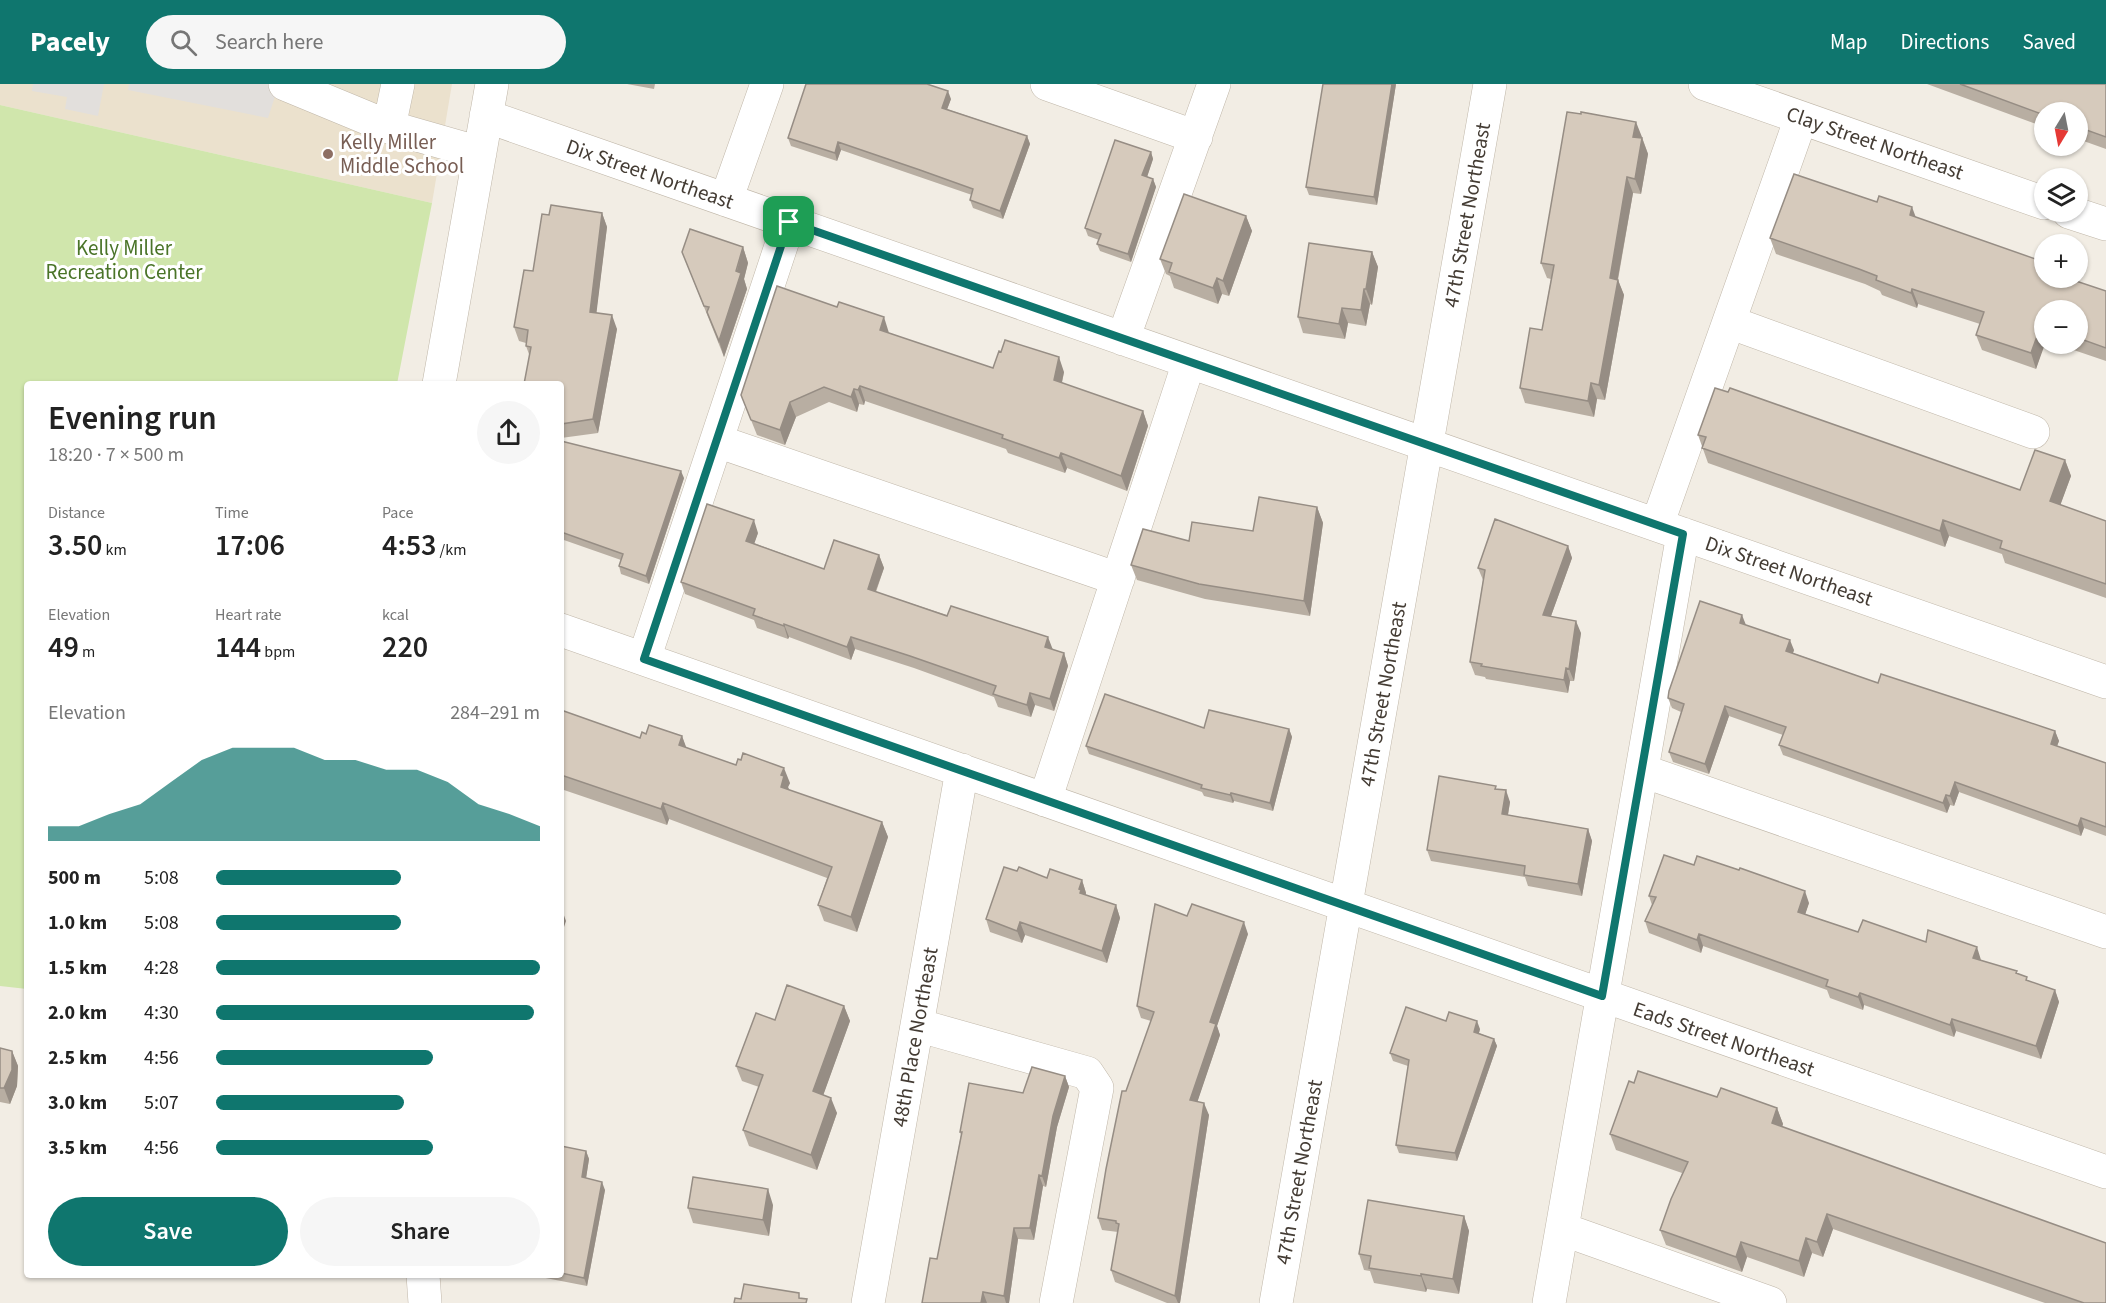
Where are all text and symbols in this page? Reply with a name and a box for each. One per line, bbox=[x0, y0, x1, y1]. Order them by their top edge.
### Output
search box bbox=[146, 15, 566, 69]
text: Pacely bbox=[30, 22, 110, 62]
icon: search bbox=[167, 26, 200, 59]
text: Search here bbox=[215, 26, 323, 58]
text: Map bbox=[1830, 27, 1868, 57]
text: Directions bbox=[1901, 27, 1989, 57]
text: Saved bbox=[2022, 27, 2076, 57]
street label: Clay Street Northeast bbox=[1782, 99, 1968, 187]
north arrow bbox=[2034, 102, 2088, 156]
map controls bbox=[2034, 102, 2088, 354]
street label: 47th Street Northeast bbox=[1436, 120, 1498, 310]
place label: Kelly Miller Middle School bbox=[340, 127, 464, 181]
street label: Dix Street Northeast bbox=[562, 131, 738, 217]
marker: Kelly Miller Middle School bbox=[321, 147, 335, 161]
button: layers bbox=[2034, 168, 2088, 222]
pin bbox=[763, 196, 814, 247]
icon: arrive bbox=[772, 205, 805, 238]
park label: Kelly Miller Recreation Center bbox=[46, 233, 203, 287]
button: + bbox=[2034, 234, 2088, 288]
button: − bbox=[2034, 300, 2088, 354]
text: Evening run bbox=[48, 395, 217, 442]
button: share bbox=[477, 401, 540, 464]
text: 18:20 · 7 × 500 m bbox=[48, 441, 184, 469]
text: Distance bbox=[48, 502, 105, 524]
text: Time bbox=[215, 502, 249, 524]
text: Pace bbox=[382, 502, 413, 524]
text: 3.50 bbox=[48, 524, 102, 567]
text: 17:06 bbox=[215, 524, 285, 567]
text: 4:53 bbox=[382, 524, 436, 567]
street label: Dix Street Northeast bbox=[1701, 528, 1877, 614]
text: km bbox=[102, 539, 127, 561]
text: /km bbox=[436, 539, 466, 561]
street label: 47th Street Northeast bbox=[1352, 599, 1414, 789]
text: Elevation bbox=[48, 604, 110, 626]
text: Heart rate bbox=[215, 604, 282, 626]
text: kcal bbox=[382, 604, 409, 626]
text: 49 bbox=[48, 626, 79, 669]
text: 144 bbox=[215, 626, 261, 669]
text: 220 bbox=[382, 626, 428, 669]
text: m bbox=[79, 641, 95, 663]
text: bpm bbox=[261, 641, 295, 663]
text: Elevation bbox=[48, 699, 126, 727]
text: 284–291 m bbox=[450, 699, 540, 727]
text: 500 m bbox=[48, 864, 101, 892]
text: 5:08 bbox=[144, 864, 179, 892]
text: 1.0 km bbox=[48, 909, 107, 937]
text: 5:08 bbox=[144, 909, 179, 937]
street label: 48th Place Northeast bbox=[884, 945, 946, 1129]
text: 1.5 km bbox=[48, 954, 107, 982]
text: 4:28 bbox=[144, 954, 179, 982]
street label: Eads Street Northeast bbox=[1629, 994, 1819, 1084]
text: 2.0 km bbox=[48, 999, 107, 1027]
text: 4:30 bbox=[144, 999, 179, 1027]
text: 2.5 km bbox=[48, 1044, 107, 1072]
text: 4:56 bbox=[144, 1044, 179, 1072]
street label: 47th Street Northeast bbox=[1268, 1077, 1330, 1267]
text: 3.0 km bbox=[48, 1089, 107, 1117]
text: 5:07 bbox=[144, 1089, 179, 1117]
text: 3.5 km bbox=[48, 1134, 107, 1162]
text: 4:56 bbox=[144, 1134, 179, 1162]
button: Save bbox=[48, 1197, 288, 1266]
button: Share bbox=[300, 1197, 540, 1266]

